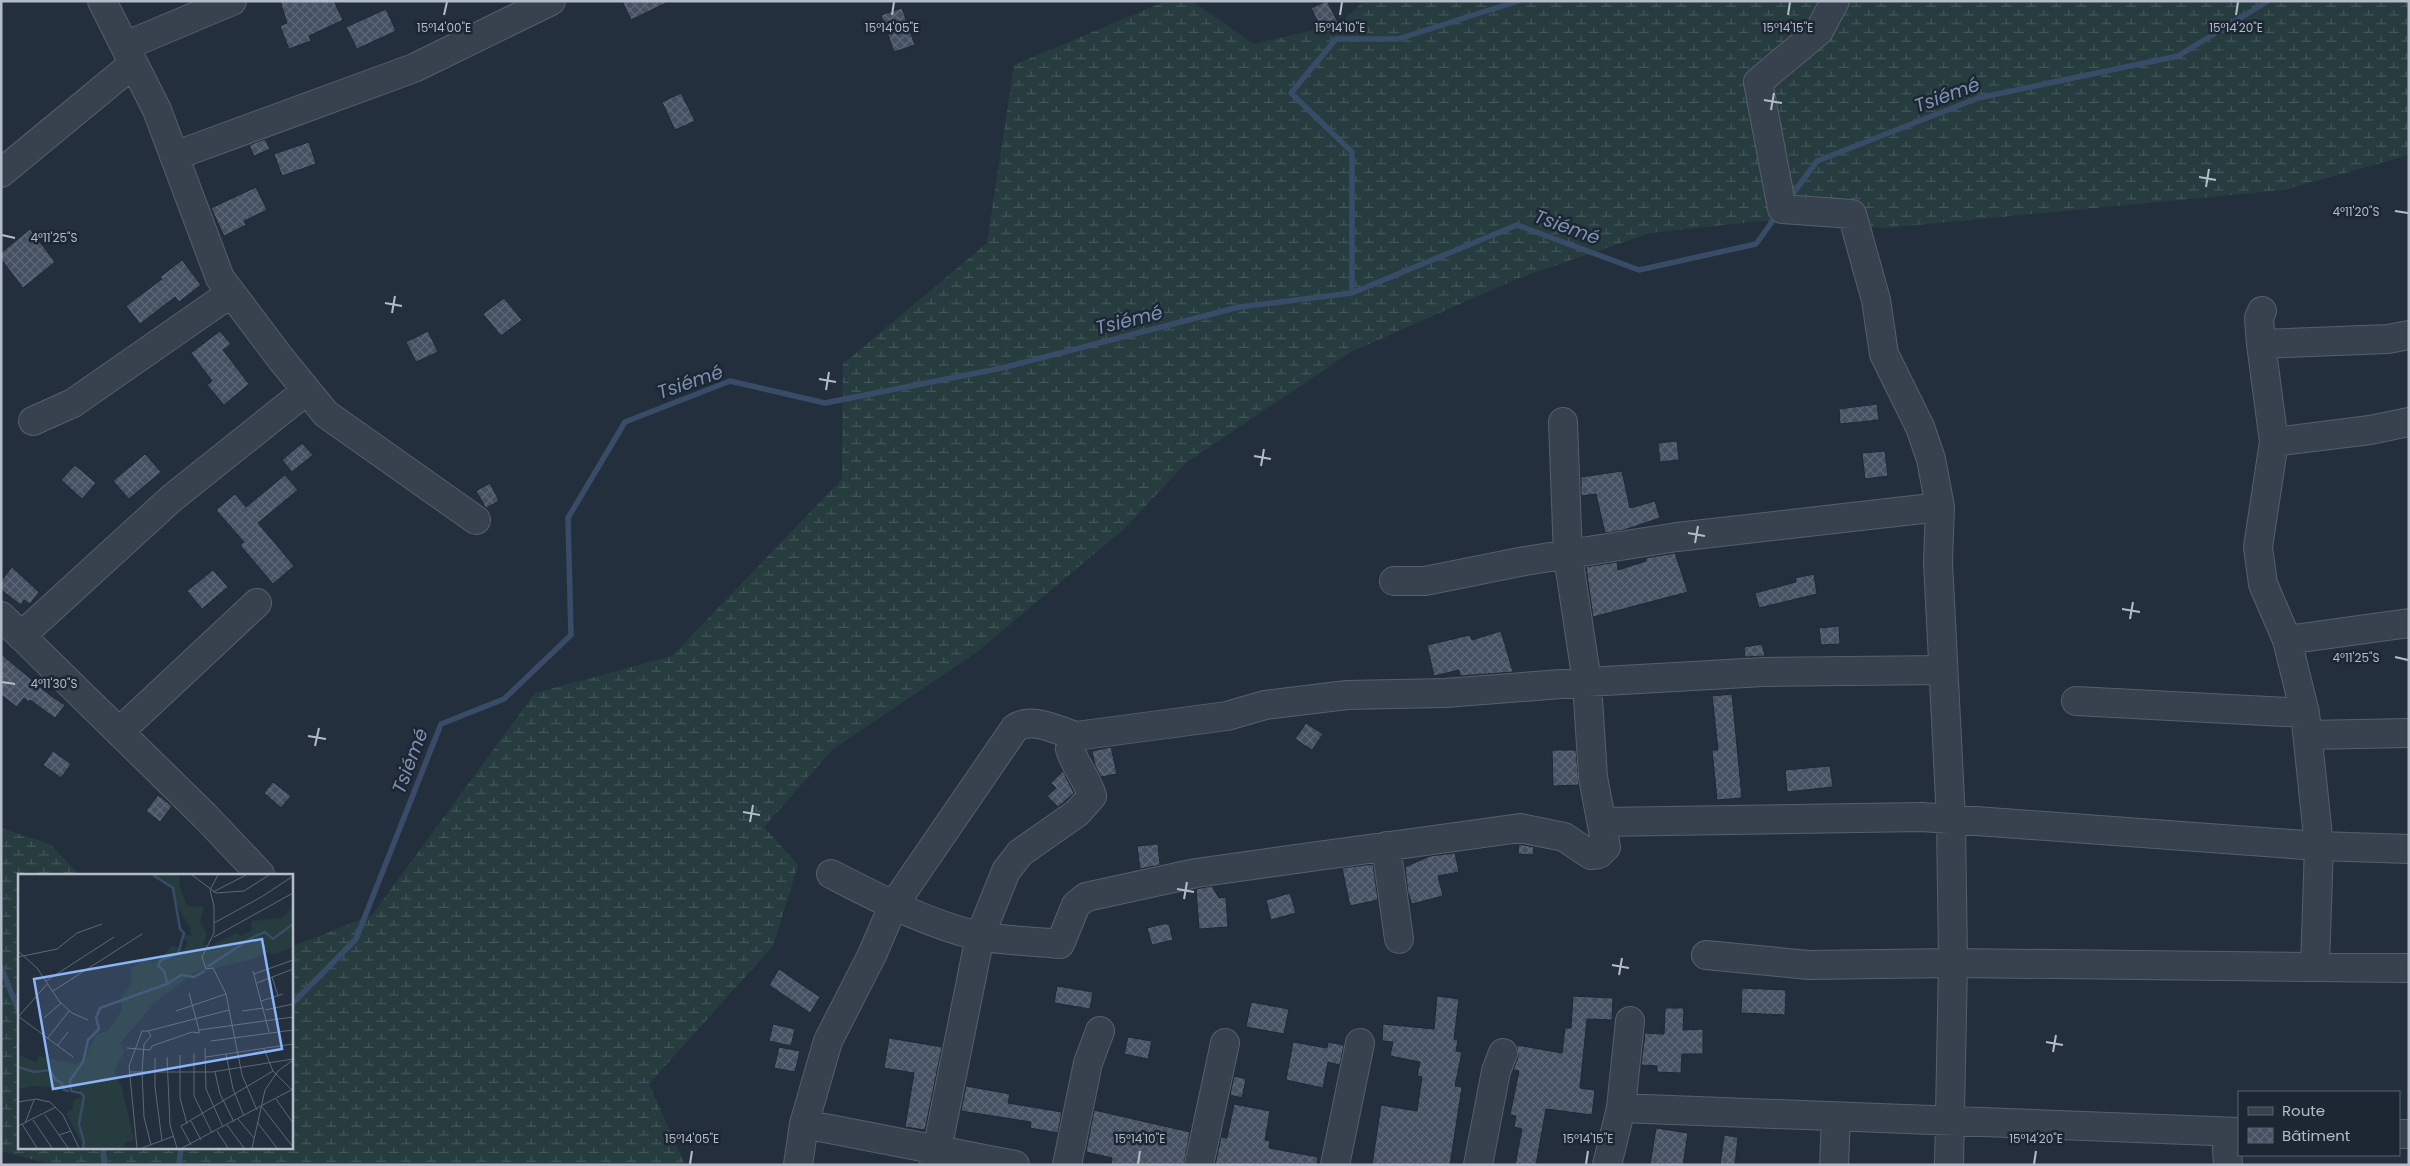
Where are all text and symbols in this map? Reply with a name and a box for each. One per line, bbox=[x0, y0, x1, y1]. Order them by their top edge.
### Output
text: 15°14'00"E bbox=[417, 19, 471, 36]
text: 15°14'05"E bbox=[865, 19, 919, 36]
text: 15°14'10"E bbox=[1315, 19, 1365, 36]
text: 15°14'15"E bbox=[1763, 19, 1813, 36]
text: 15°14'20"E bbox=[2209, 19, 2263, 36]
water label: Tsiémé bbox=[1910, 71, 1984, 119]
water label: Tsiémé bbox=[1530, 203, 1604, 251]
text: 4°11'20"S bbox=[2332, 203, 2380, 220]
text: 4°11'25"S bbox=[30, 229, 78, 246]
water label: Tsiémé bbox=[1093, 299, 1165, 341]
water label: Tsiémé bbox=[653, 358, 727, 406]
text: 4°11'25"S bbox=[2332, 649, 2380, 666]
text: 4°11'30"S bbox=[30, 675, 78, 692]
water label: Tsiémé bbox=[385, 724, 435, 798]
inset map bbox=[18, 874, 292, 1148]
legend bbox=[2238, 1091, 2400, 1156]
text: Route bbox=[2282, 1100, 2325, 1121]
text: Bâtiment bbox=[2282, 1125, 2350, 1146]
text: 15°14'05"E bbox=[665, 1130, 719, 1147]
text: 15°14'10"E bbox=[1115, 1130, 1165, 1147]
text: 15°14'15"E bbox=[1563, 1130, 1613, 1147]
text: 15°14'20"E bbox=[2009, 1130, 2063, 1147]

